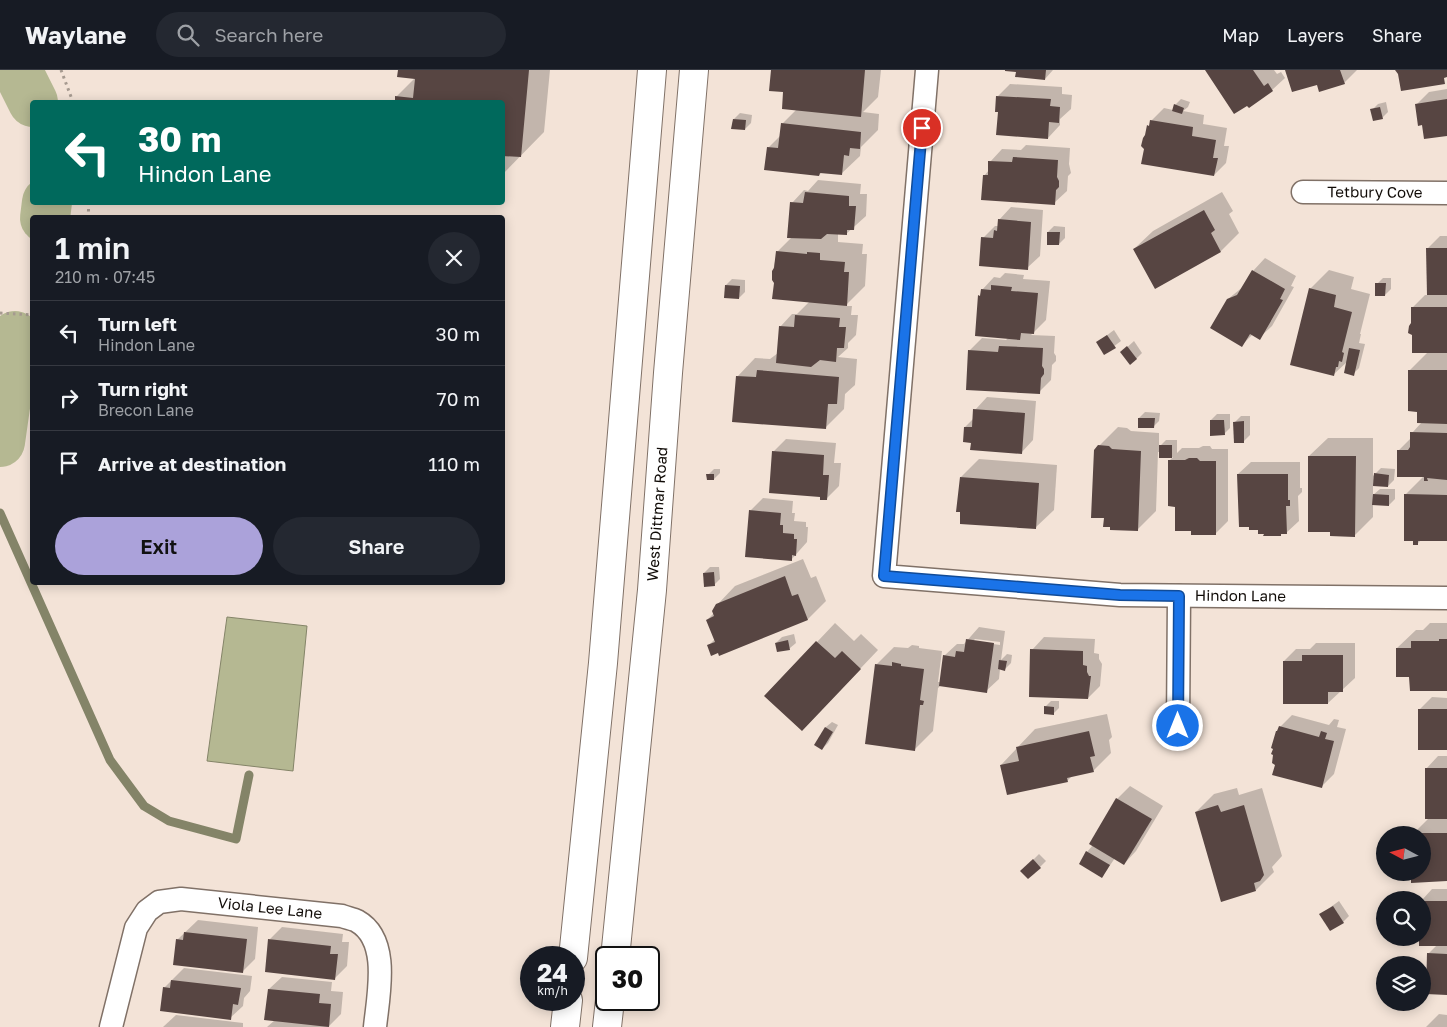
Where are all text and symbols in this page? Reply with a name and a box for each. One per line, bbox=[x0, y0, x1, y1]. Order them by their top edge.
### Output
search box bbox=[156, 12, 506, 57]
text: Waylane bbox=[25, 20, 126, 49]
icon: search bbox=[174, 21, 202, 49]
text: Search here bbox=[214, 23, 323, 46]
text: Map bbox=[1222, 24, 1259, 46]
text: Layers bbox=[1287, 24, 1344, 46]
text: Share bbox=[1372, 24, 1422, 46]
pin bbox=[901, 107, 943, 149]
icon: arrive bbox=[908, 114, 936, 142]
text: 30 m bbox=[138, 118, 221, 160]
icon: left bbox=[55, 120, 120, 185]
text: Hindon Lane bbox=[138, 160, 271, 187]
street label: Tetbury Cove bbox=[1327, 182, 1423, 201]
text: 1 min bbox=[55, 230, 130, 266]
button: close bbox=[428, 232, 480, 284]
text: 210 m · 07:45 bbox=[55, 267, 155, 287]
text: Turn left bbox=[98, 312, 177, 335]
icon: left bbox=[55, 319, 83, 347]
text: 30 m bbox=[436, 322, 480, 345]
text: Hindon Lane bbox=[98, 335, 195, 355]
text: Turn right bbox=[98, 377, 188, 400]
icon: right bbox=[55, 384, 83, 412]
text: 70 m bbox=[437, 387, 480, 410]
text: Brecon Lane bbox=[98, 400, 194, 420]
street label: West Dittmar Road bbox=[643, 446, 671, 582]
icon: arrive bbox=[55, 449, 83, 477]
text: Arrive at destination bbox=[98, 452, 286, 475]
text: 110 m bbox=[428, 452, 480, 475]
button: Exit bbox=[55, 517, 263, 575]
button: Share bbox=[273, 517, 480, 575]
street label: Hindon Lane bbox=[1195, 586, 1286, 605]
position arrow bbox=[1151, 699, 1203, 751]
north arrow bbox=[1376, 826, 1431, 881]
map controls bbox=[1376, 826, 1431, 1011]
button: search bbox=[1376, 891, 1431, 946]
street label: Viola Lee Lane bbox=[217, 893, 323, 922]
speed limit sign: 30 bbox=[595, 946, 660, 1011]
button: layers bbox=[1376, 956, 1431, 1011]
text: 24 bbox=[537, 957, 568, 988]
text: km/h bbox=[537, 983, 568, 998]

